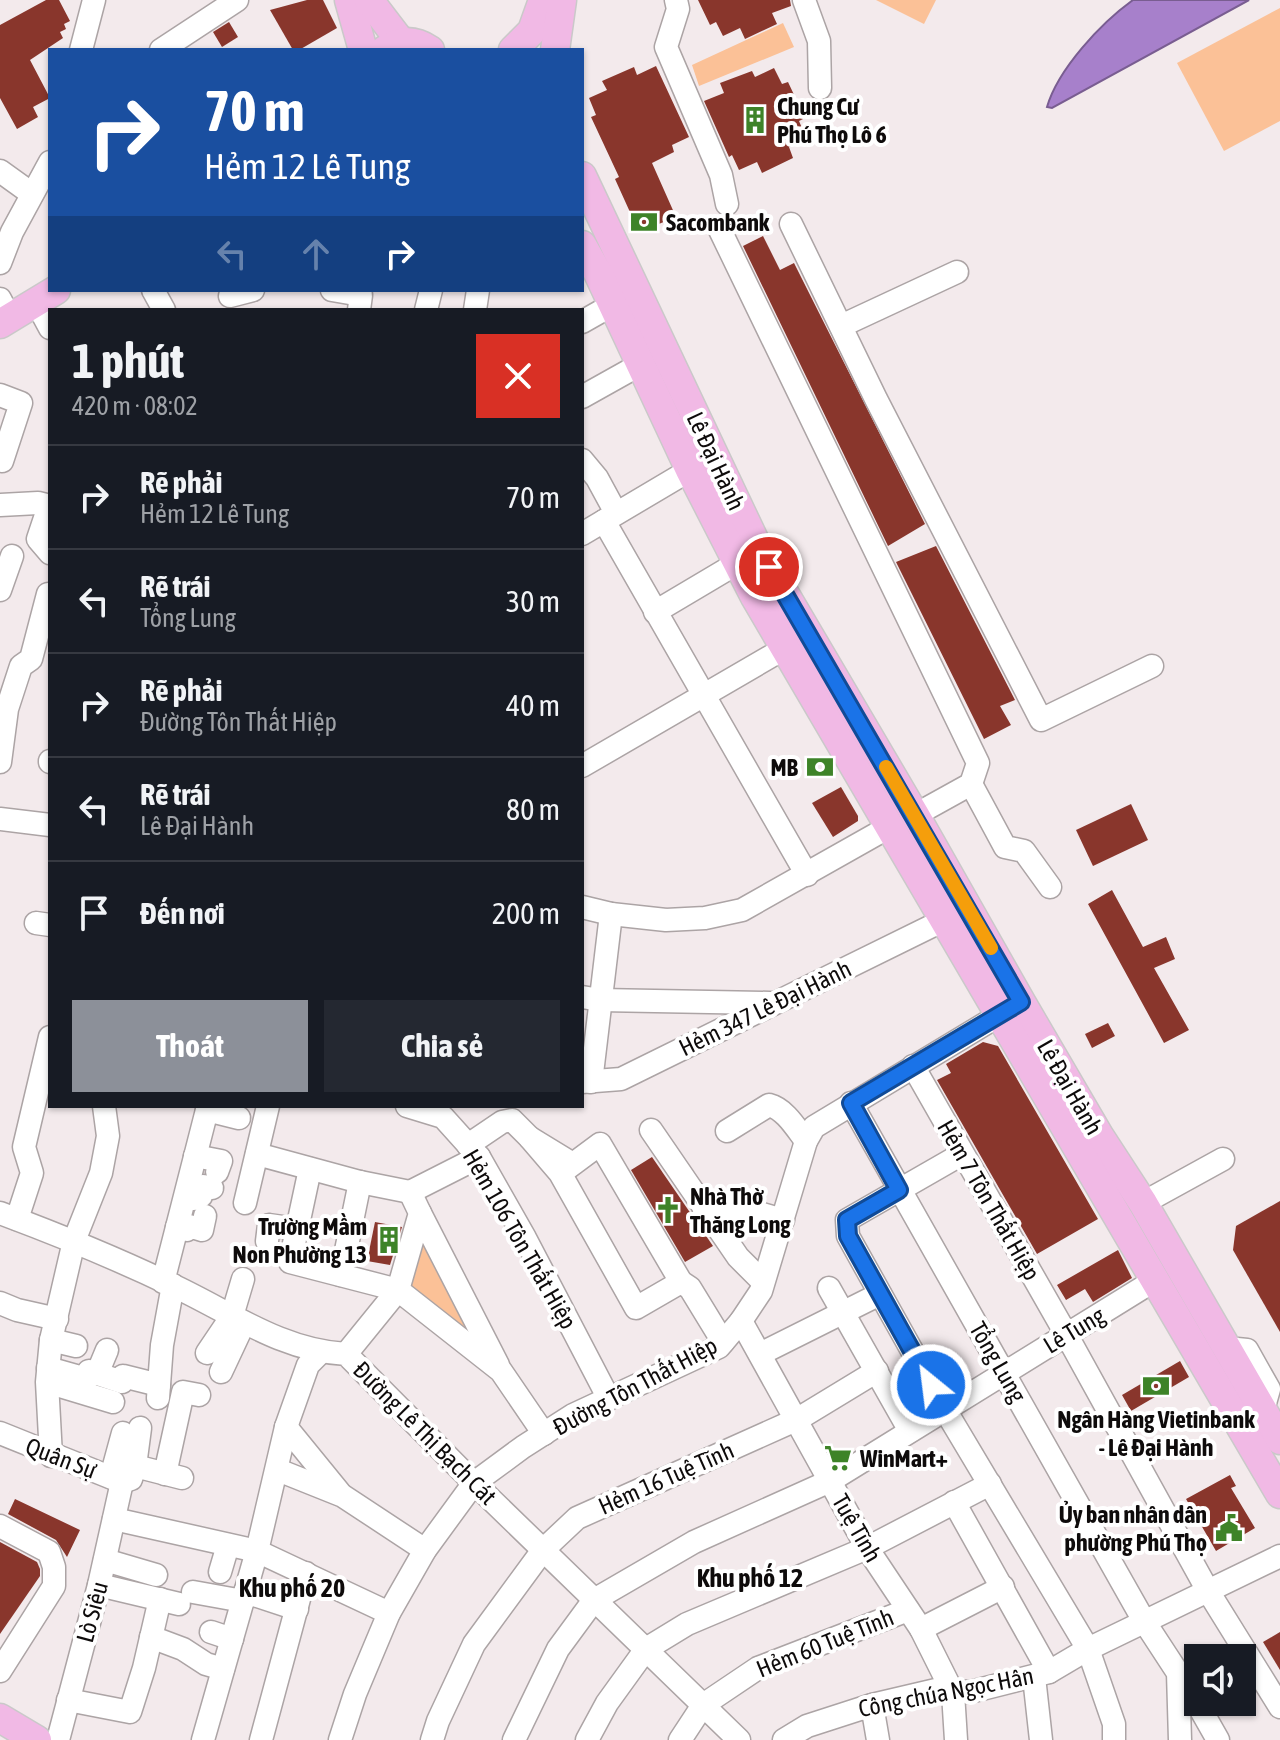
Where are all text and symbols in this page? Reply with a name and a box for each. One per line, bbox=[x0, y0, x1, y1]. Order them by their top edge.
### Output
text: 70 m bbox=[204, 79, 305, 143]
icon: right bbox=[72, 80, 176, 184]
place label: Chung Cư Phú Thọ Lô 6 bbox=[777, 93, 887, 148]
building icon: Chung Cư Phú Thọ Lô 6 bbox=[740, 105, 770, 135]
text: Hẻm 12 Lê Tung bbox=[204, 145, 410, 187]
bank icon: Sacombank bbox=[629, 207, 659, 237]
place label: Sacombank bbox=[666, 209, 770, 236]
icon: left bbox=[210, 232, 254, 276]
icon: ahead bbox=[294, 232, 338, 276]
icon: right bbox=[378, 232, 422, 276]
text: 1 phút bbox=[72, 333, 184, 388]
button: close bbox=[476, 334, 560, 418]
text: 420 m · 08:02 bbox=[72, 391, 198, 421]
street label: Lê Đại Hành bbox=[682, 408, 750, 514]
text: Rẽ phải bbox=[140, 465, 222, 499]
icon: right bbox=[72, 475, 116, 519]
text: 70 m bbox=[506, 480, 560, 514]
text: Hẻm 12 Lê Tung bbox=[140, 499, 289, 529]
pin bbox=[735, 533, 803, 601]
icon: arrive bbox=[747, 545, 791, 589]
text: Rẽ trái bbox=[140, 569, 210, 603]
icon: left bbox=[72, 579, 116, 623]
text: 30 m bbox=[506, 584, 560, 618]
text: Tổng Lung bbox=[140, 603, 236, 633]
text: Rẽ phải bbox=[140, 673, 222, 707]
icon: right bbox=[72, 683, 116, 727]
text: 40 m bbox=[506, 688, 560, 722]
text: Đường Tôn Thất Hiệp bbox=[140, 707, 337, 737]
bank icon: MB bbox=[805, 752, 835, 782]
place label: MB bbox=[771, 754, 799, 781]
text: Rẽ trái bbox=[140, 777, 210, 811]
icon: left bbox=[72, 787, 116, 831]
text: 80 m bbox=[506, 792, 560, 826]
text: Lê Đại Hành bbox=[140, 811, 254, 841]
icon: arrive bbox=[72, 891, 116, 935]
text: Đến nơi bbox=[140, 896, 225, 930]
text: 200 m bbox=[492, 896, 560, 930]
street label: Hẻm 347 Lê Đại Hành bbox=[675, 955, 855, 1061]
button: Thoát bbox=[72, 1000, 308, 1092]
button: Chia sẻ bbox=[324, 1000, 560, 1092]
street label: Lê Đại Hành bbox=[1032, 1035, 1108, 1139]
street label: Hẻm 7 Tôn Thất Hiệp bbox=[932, 1115, 1046, 1285]
street label: Hẻm 106 Tôn Thất Hiệp bbox=[458, 1145, 582, 1333]
place label: Nhà Thờ Thăng Long bbox=[690, 1183, 791, 1238]
church icon: Nhà Thờ Thăng Long bbox=[653, 1195, 683, 1225]
place label: Trường Mầm Non Phường 13 bbox=[233, 1213, 367, 1268]
building icon: Trường Mầm Non Phường 13 bbox=[374, 1225, 404, 1255]
street label: Lê Tung bbox=[1039, 1301, 1110, 1359]
street label: Tổng Lung bbox=[964, 1316, 1034, 1408]
street label: Đường Tôn Thất Hiệp bbox=[548, 1331, 722, 1441]
position arrow bbox=[889, 1343, 973, 1427]
street label: Đường Lê Thị Bạch Cát bbox=[348, 1356, 502, 1510]
bank icon: Ngân Hàng Vietinbank - Lê Đại Hành bbox=[1141, 1371, 1171, 1401]
place label: Ngân Hàng Vietinbank - Lê Đại Hành bbox=[1057, 1406, 1255, 1461]
street label: Quân Sự bbox=[22, 1432, 100, 1484]
street label: Hẻm 16 Tuệ Tĩnh bbox=[594, 1436, 738, 1520]
supermarket icon: WinMart+ bbox=[823, 1443, 853, 1473]
place label: WinMart+ bbox=[859, 1445, 948, 1472]
street label: Tuệ Tĩnh bbox=[827, 1489, 887, 1567]
place label: Ủy ban nhân dân phường Phú Thọ bbox=[1059, 1500, 1207, 1556]
public building icon: Ủy ban nhân dân phường Phú Thọ bbox=[1214, 1513, 1244, 1543]
district label: Khu phố 12 bbox=[697, 1563, 803, 1593]
district label: Khu phố 20 bbox=[239, 1573, 345, 1603]
street label: Lò Siêu bbox=[71, 1579, 113, 1645]
street label: Hẻm 60 Tuệ Tĩnh bbox=[753, 1603, 897, 1683]
map controls bbox=[1184, 1644, 1256, 1716]
button: sound bbox=[1184, 1644, 1256, 1716]
street label: Công chúa Ngọc Hân bbox=[856, 1662, 1036, 1722]

